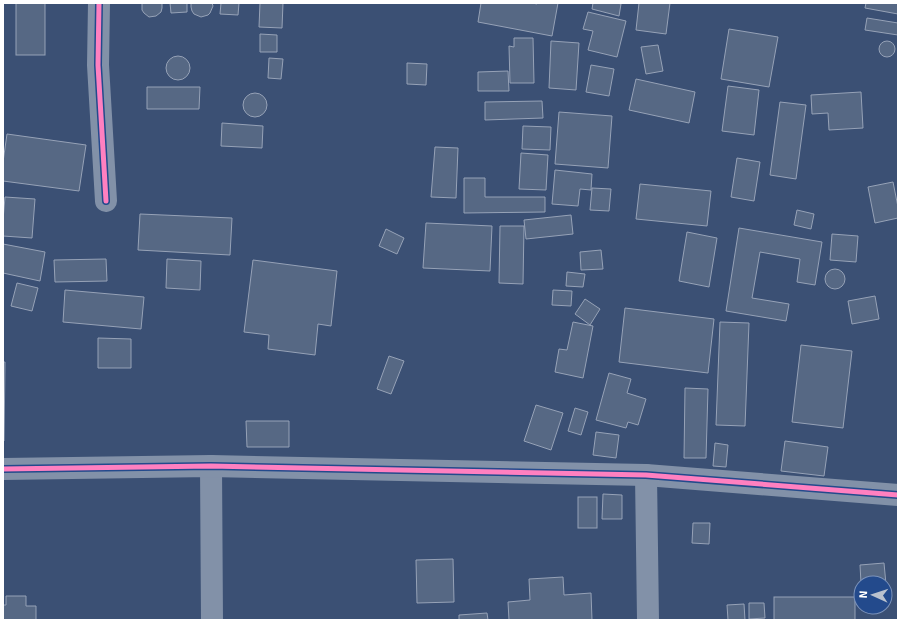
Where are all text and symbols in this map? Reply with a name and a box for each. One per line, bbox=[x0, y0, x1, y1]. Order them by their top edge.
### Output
north arrow bbox=[853, 575, 893, 615]
text: N bbox=[857, 590, 870, 599]

